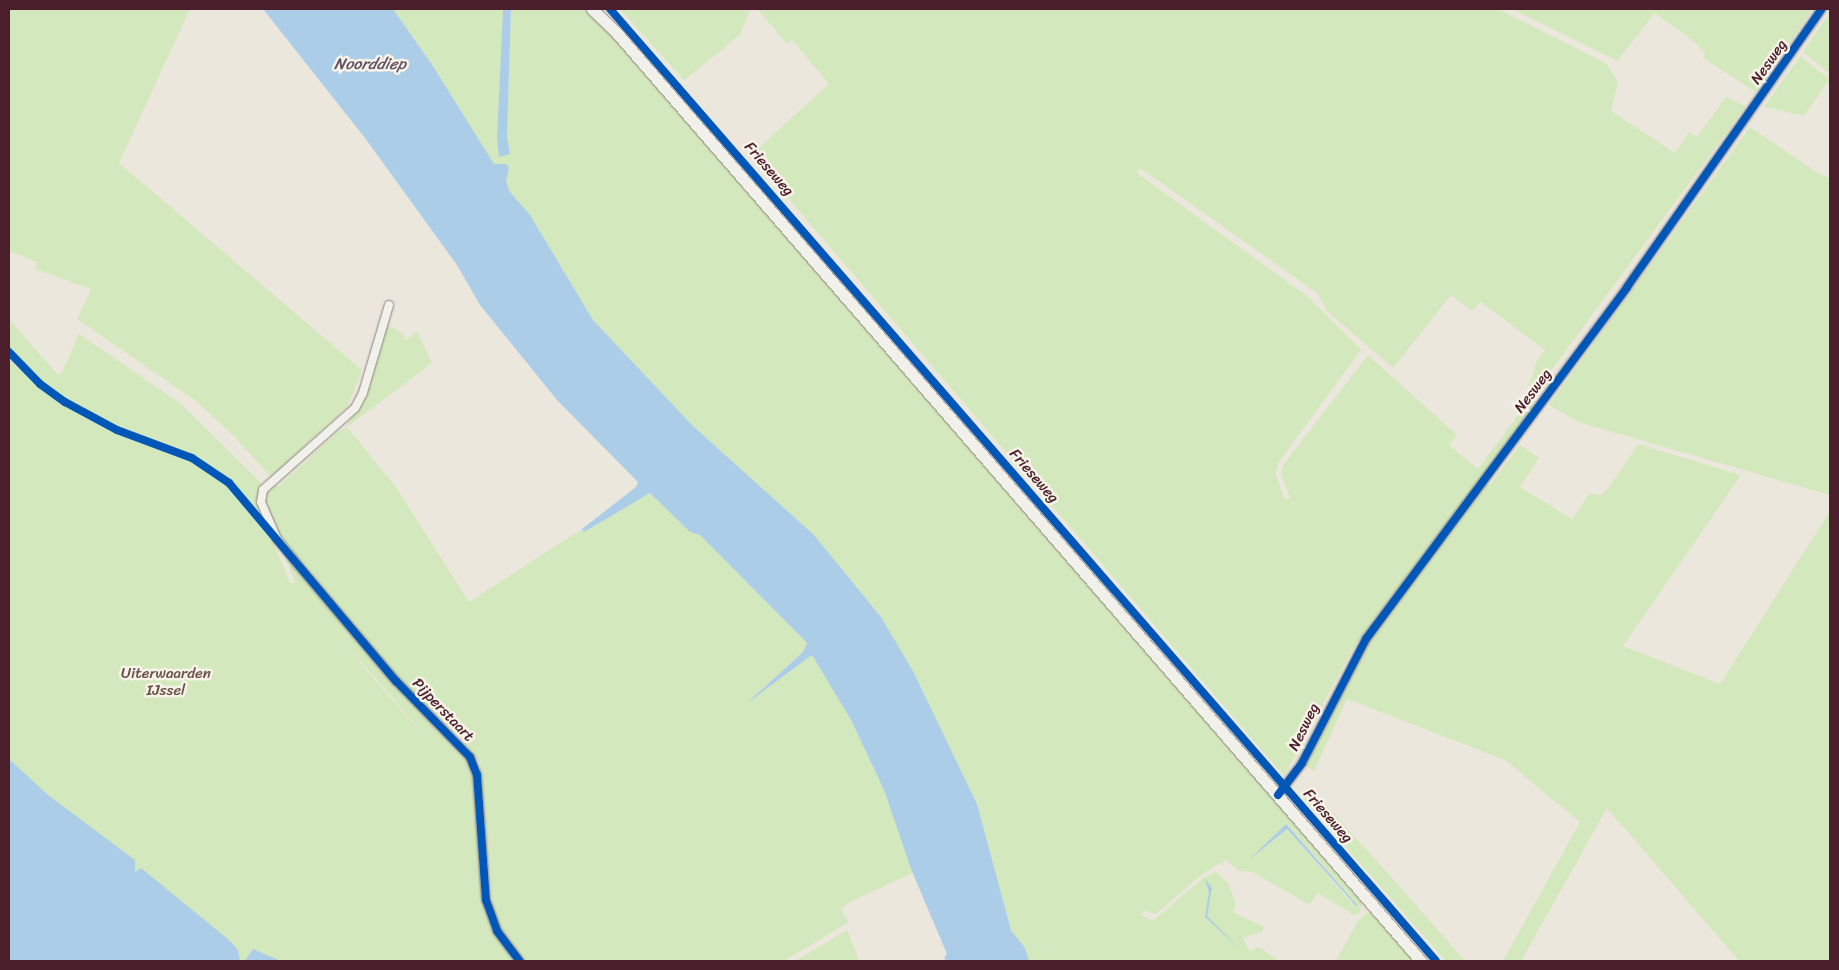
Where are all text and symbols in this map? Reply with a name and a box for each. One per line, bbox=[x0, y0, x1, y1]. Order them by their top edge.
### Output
street label: Nesweg bbox=[1747, 36, 1791, 88]
water label: Noorddiep bbox=[334, 54, 406, 74]
street label: Frieseweg bbox=[741, 138, 797, 200]
street label: Nesweg bbox=[1511, 365, 1555, 417]
street label: Frieseweg bbox=[1006, 445, 1062, 507]
park label: Uiterwaarden IJssel bbox=[121, 664, 211, 699]
street label: Pijperstaart bbox=[408, 675, 478, 745]
street label: Nesweg bbox=[1285, 700, 1323, 754]
street label: Frieseweg bbox=[1300, 785, 1356, 847]

